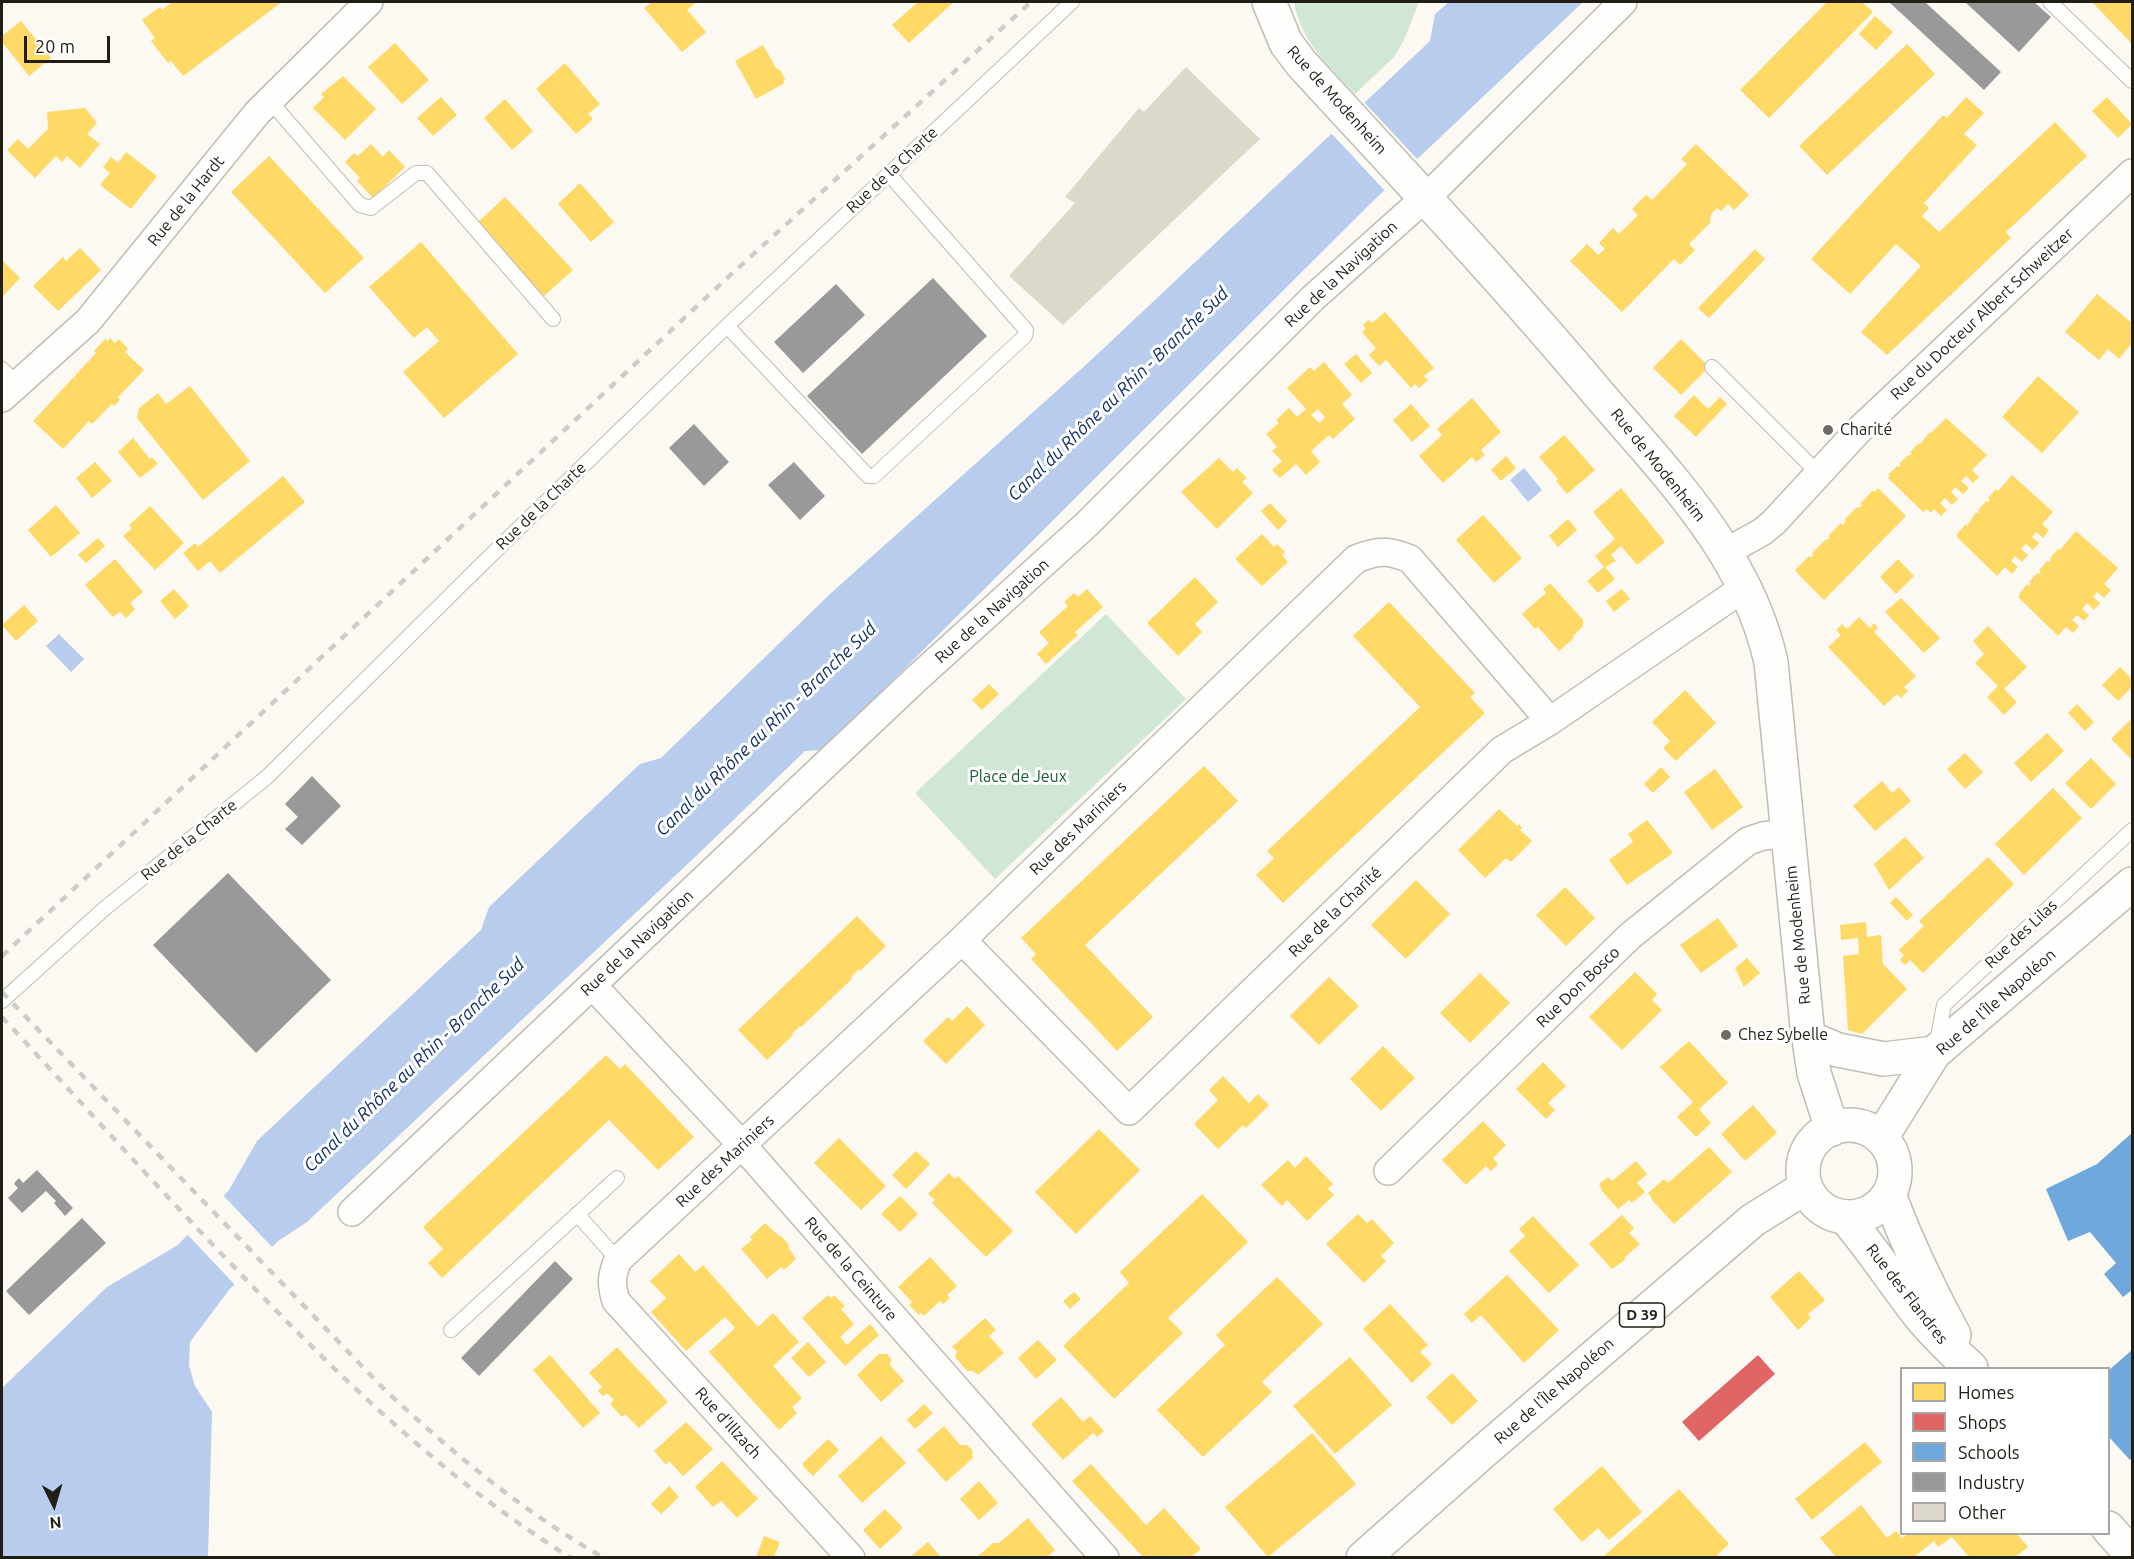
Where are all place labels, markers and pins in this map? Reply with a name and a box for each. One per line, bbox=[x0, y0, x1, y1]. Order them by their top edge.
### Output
place label: Charité bbox=[1840, 420, 1892, 440]
marker: Charité bbox=[1821, 423, 1835, 437]
place label: Chez Sybelle bbox=[1738, 1025, 1828, 1045]
marker: Chez Sybelle bbox=[1719, 1028, 1733, 1042]

